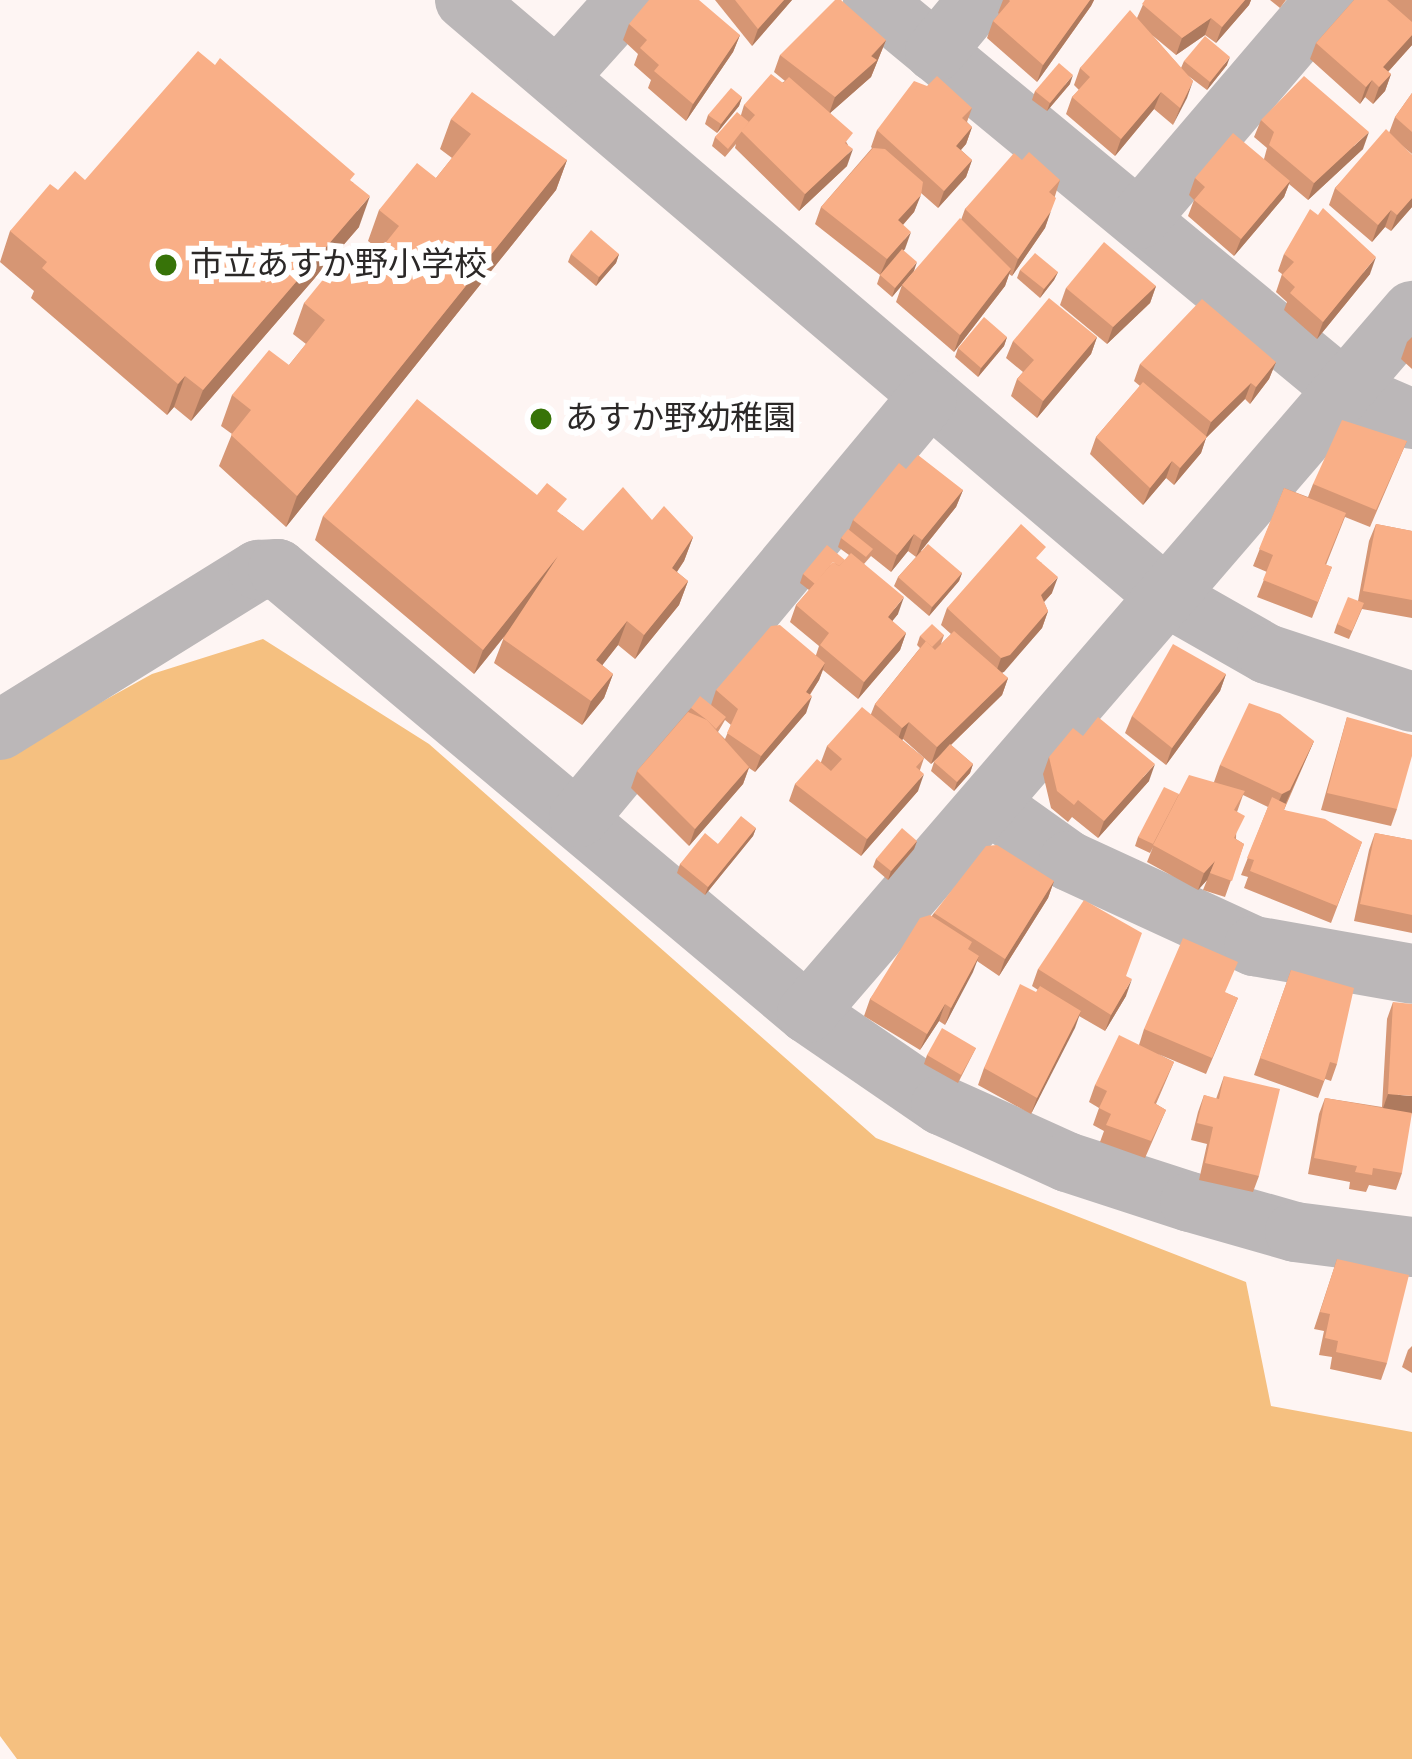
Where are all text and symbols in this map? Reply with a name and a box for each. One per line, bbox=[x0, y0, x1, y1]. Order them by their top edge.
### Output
place label: 市立あすか野小学校 bbox=[190, 245, 487, 285]
marker: 市立あすか野小学校 bbox=[153, 252, 179, 278]
place label: あすか野幼稚園 bbox=[565, 399, 796, 439]
marker: あすか野幼稚園 bbox=[528, 406, 554, 432]

